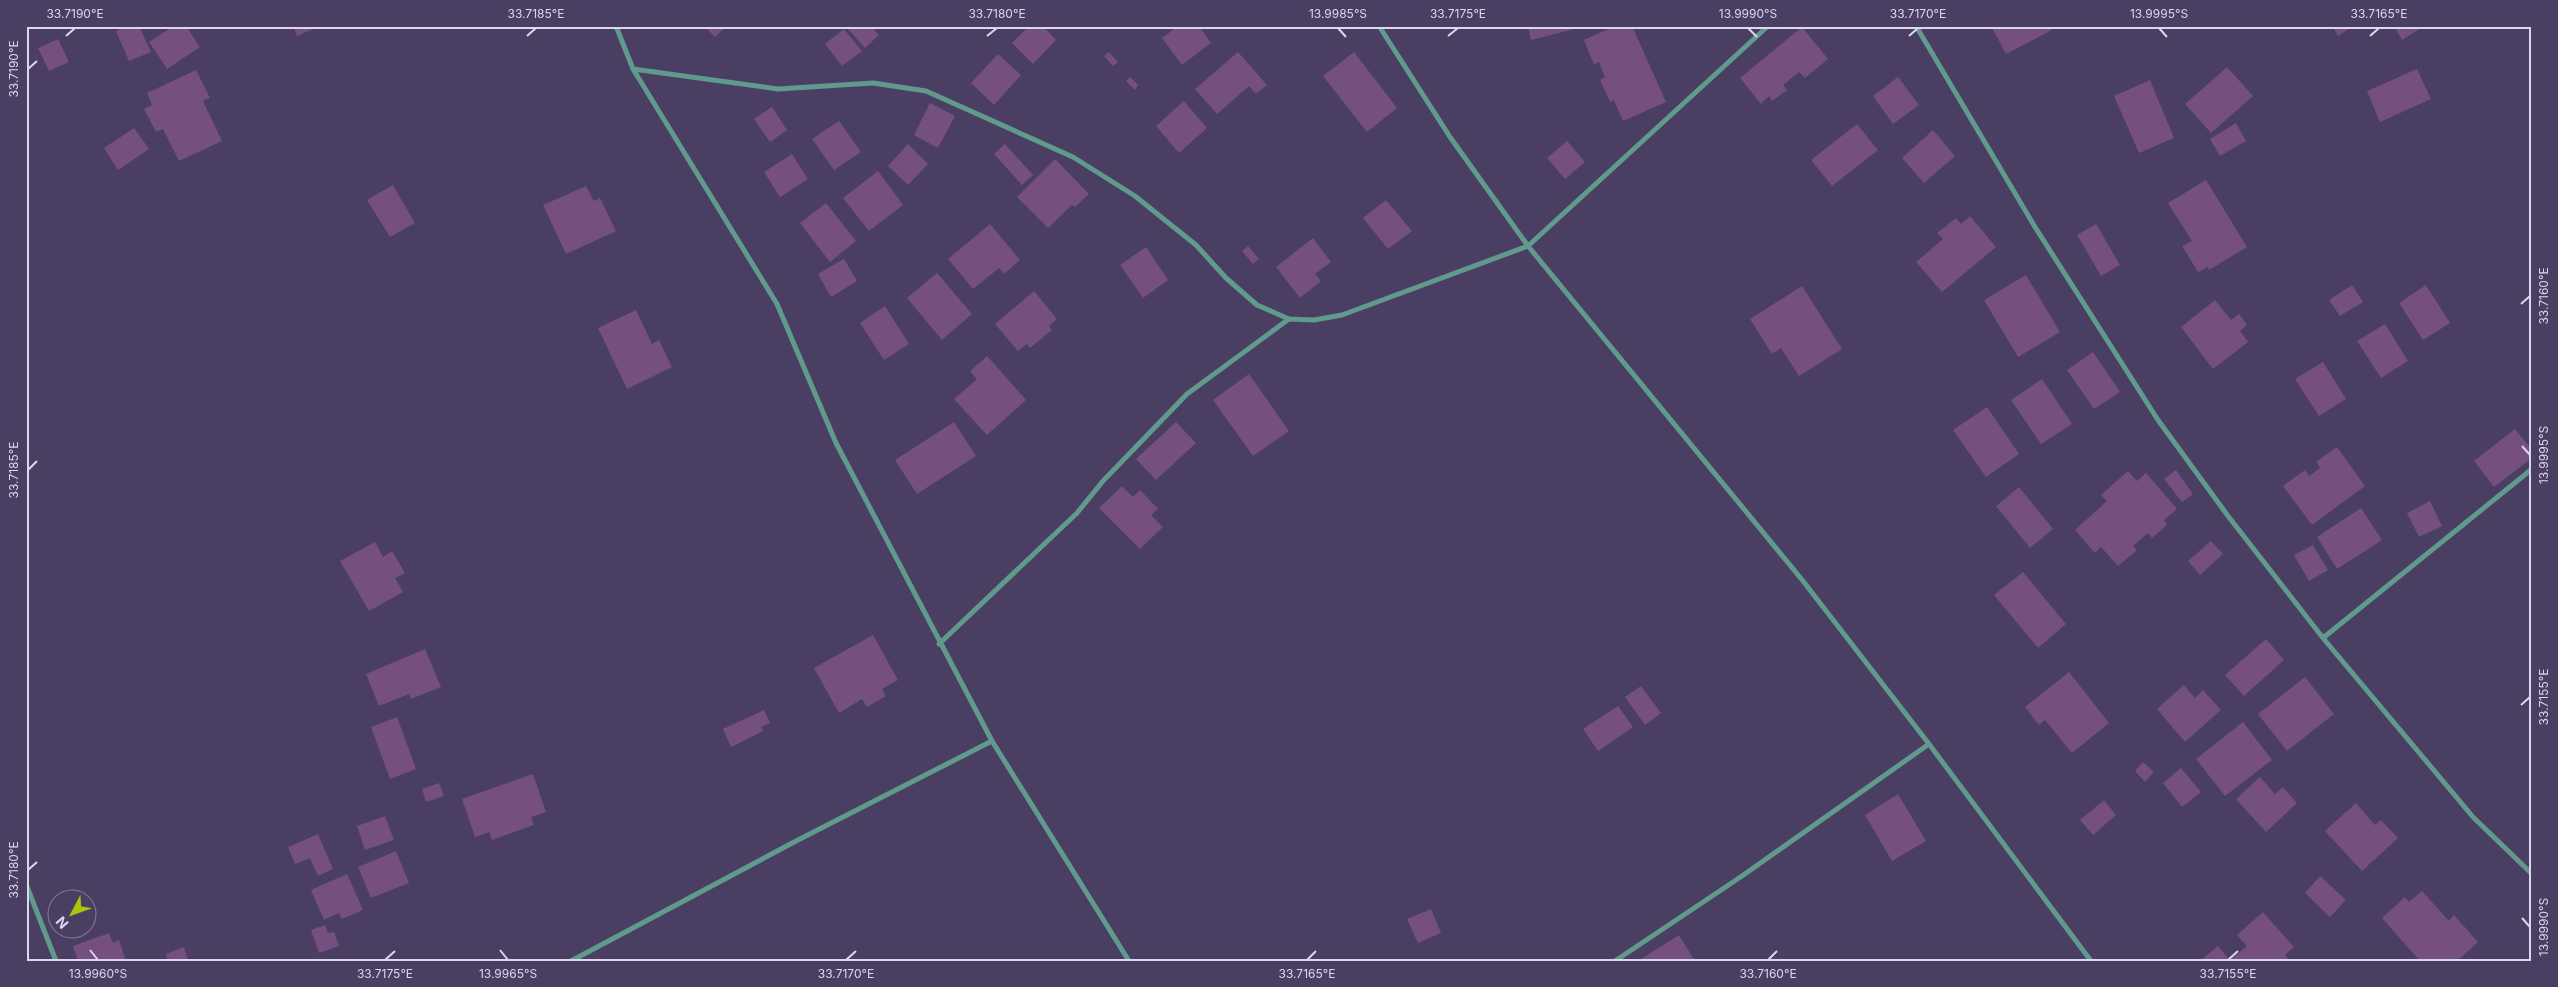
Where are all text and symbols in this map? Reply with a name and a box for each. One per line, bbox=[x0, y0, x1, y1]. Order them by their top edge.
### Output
text: 33.7190°E bbox=[46, 6, 104, 21]
text: 33.7185°E bbox=[508, 6, 564, 21]
text: 33.7180°E bbox=[968, 6, 1026, 21]
text: 13.9985°S bbox=[1309, 6, 1367, 21]
text: 33.7175°E bbox=[1430, 6, 1486, 21]
text: 13.9990°S bbox=[1719, 6, 1778, 21]
text: 33.7170°E bbox=[1890, 6, 1946, 21]
text: 13.9995°S bbox=[2130, 6, 2188, 21]
text: 33.7165°E bbox=[2351, 6, 2407, 21]
text: 33.7190°E bbox=[6, 40, 21, 98]
text: 33.7160°E bbox=[2536, 267, 2551, 325]
text: 13.9995°S bbox=[2536, 426, 2551, 484]
text: 33.7185°E bbox=[6, 442, 21, 498]
text: 33.7155°E bbox=[2536, 669, 2551, 725]
text: 33.7180°E bbox=[6, 841, 21, 899]
north arrow bbox=[48, 890, 98, 940]
text: 13.9990°S bbox=[2536, 897, 2551, 956]
text: N bbox=[52, 913, 72, 932]
text: 13.9960°S bbox=[69, 966, 128, 981]
text: 33.7175°E bbox=[357, 966, 413, 981]
text: 13.9965°S bbox=[479, 966, 537, 981]
text: 33.7170°E bbox=[818, 966, 874, 981]
text: 33.7165°E bbox=[1279, 966, 1335, 981]
text: 33.7160°E bbox=[1739, 966, 1797, 981]
text: 33.7155°E bbox=[2200, 966, 2256, 981]

